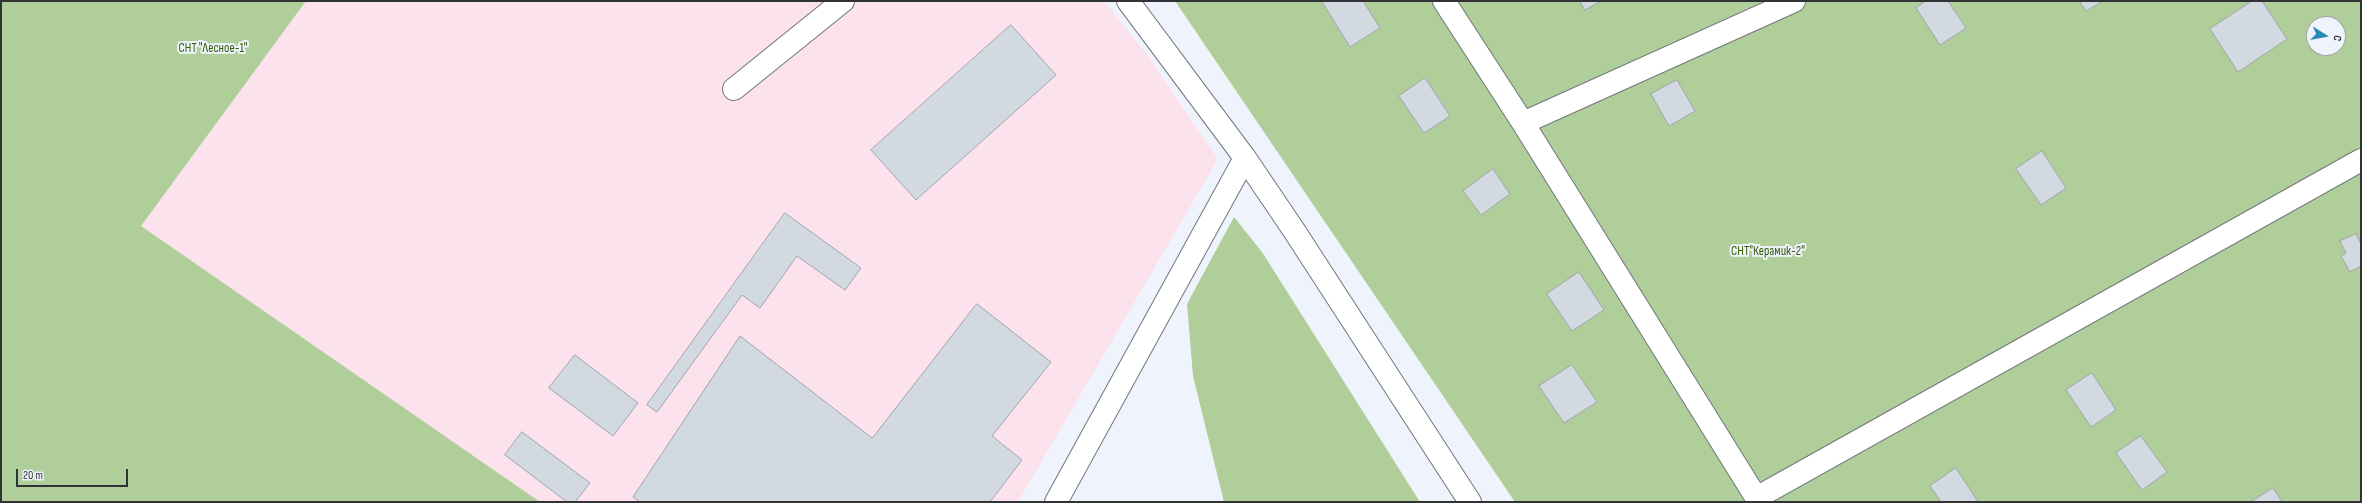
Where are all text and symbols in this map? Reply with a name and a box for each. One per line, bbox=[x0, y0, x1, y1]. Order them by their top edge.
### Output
north arrow bbox=[2306, 16, 2346, 56]
text: С bbox=[2330, 34, 2344, 42]
park label: СНТ "Лесное-1" bbox=[179, 41, 247, 57]
park label: СНТ"Керамик-2" bbox=[1731, 244, 1805, 260]
scale bar bbox=[18, 461, 130, 487]
text: 20 m bbox=[23, 468, 43, 483]

